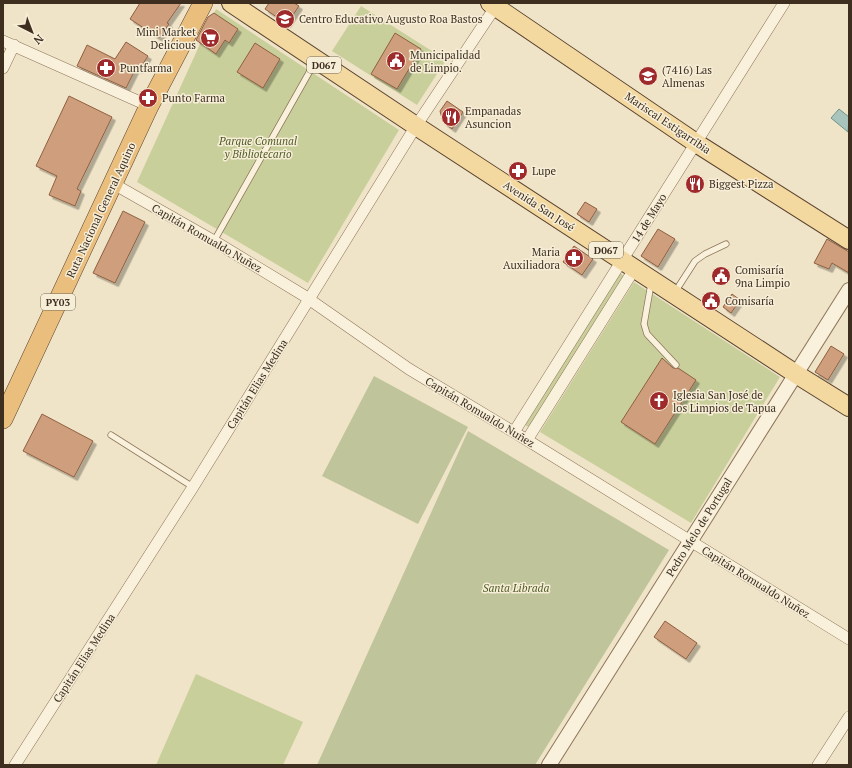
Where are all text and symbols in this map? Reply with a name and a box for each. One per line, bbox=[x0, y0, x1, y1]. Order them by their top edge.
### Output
school or university icon: Centro Educativo Augusto Roa Bastos bbox=[274, 8, 296, 30]
north arrow bbox=[12, 12, 52, 52]
place label: Centro Educativo Augusto Roa Bastos bbox=[299, 12, 483, 26]
place label: Mini Market Delicious bbox=[136, 25, 196, 52]
supermarket icon: Mini Market Delicious bbox=[199, 27, 221, 49]
text: N bbox=[30, 31, 46, 48]
place label: Municipalidad de Limpio. bbox=[410, 48, 480, 75]
public building icon: Municipalidad de Limpio. bbox=[385, 50, 407, 72]
pharmacy icon: Puntfarma bbox=[95, 57, 117, 79]
road number: D067 bbox=[307, 57, 341, 73]
place label: Puntfarma bbox=[120, 61, 173, 75]
place label: (7416) Las Almenas bbox=[662, 63, 712, 90]
school or university icon: (7416) Las Almenas bbox=[637, 65, 659, 87]
pharmacy icon: Punto Farma bbox=[137, 87, 159, 109]
street label: Mariscal Estigarribia bbox=[622, 89, 714, 157]
place label: Punto Farma bbox=[162, 91, 225, 105]
place label: Empanadas Asuncion bbox=[465, 104, 521, 131]
restaurant icon: Empanadas Asuncion bbox=[440, 106, 462, 128]
park label: Parque Comunal y Bibliotecario bbox=[218, 134, 297, 161]
street label: Ruta Nacional General Aquino bbox=[63, 140, 139, 280]
pharmacy icon: Lupe bbox=[507, 160, 529, 182]
place label: Lupe bbox=[532, 164, 557, 178]
restaurant icon: Biggest Pizza bbox=[684, 173, 706, 195]
place label: Biggest Pizza bbox=[709, 177, 774, 191]
street label: Avenida San José bbox=[501, 178, 578, 235]
street label: 14 de Mayo bbox=[628, 191, 670, 245]
street label: Capitán Romualdo Nuñez bbox=[149, 201, 265, 275]
road number: D067 bbox=[589, 242, 623, 258]
place label: Maria Auxiliadora bbox=[503, 245, 560, 272]
pharmacy icon: Maria Auxiliadora bbox=[563, 247, 585, 269]
place label: Comisaría 9na Limpio bbox=[735, 263, 790, 290]
public building icon: Comisaría 9na Limpio bbox=[710, 265, 732, 287]
public building icon: Comisaría bbox=[700, 290, 722, 312]
road number: PY03 bbox=[41, 294, 75, 310]
place label: Comisaría bbox=[725, 294, 775, 308]
street label: Capitán Elias Medina bbox=[224, 336, 291, 432]
street label: Capitán Romualdo Nuñez bbox=[423, 374, 537, 450]
place label: Iglesia San José de los Limpios de Tapua bbox=[673, 388, 777, 415]
church icon: Iglesia San José de los Limpios de Tapua bbox=[648, 390, 670, 412]
street label: Pedro Melo de Portugal bbox=[663, 475, 735, 579]
street label: Capitán Romualdo Nuñez bbox=[699, 543, 813, 621]
park label: Santa Librada bbox=[483, 581, 549, 595]
street label: Capitán Elias Medina bbox=[50, 610, 118, 705]

